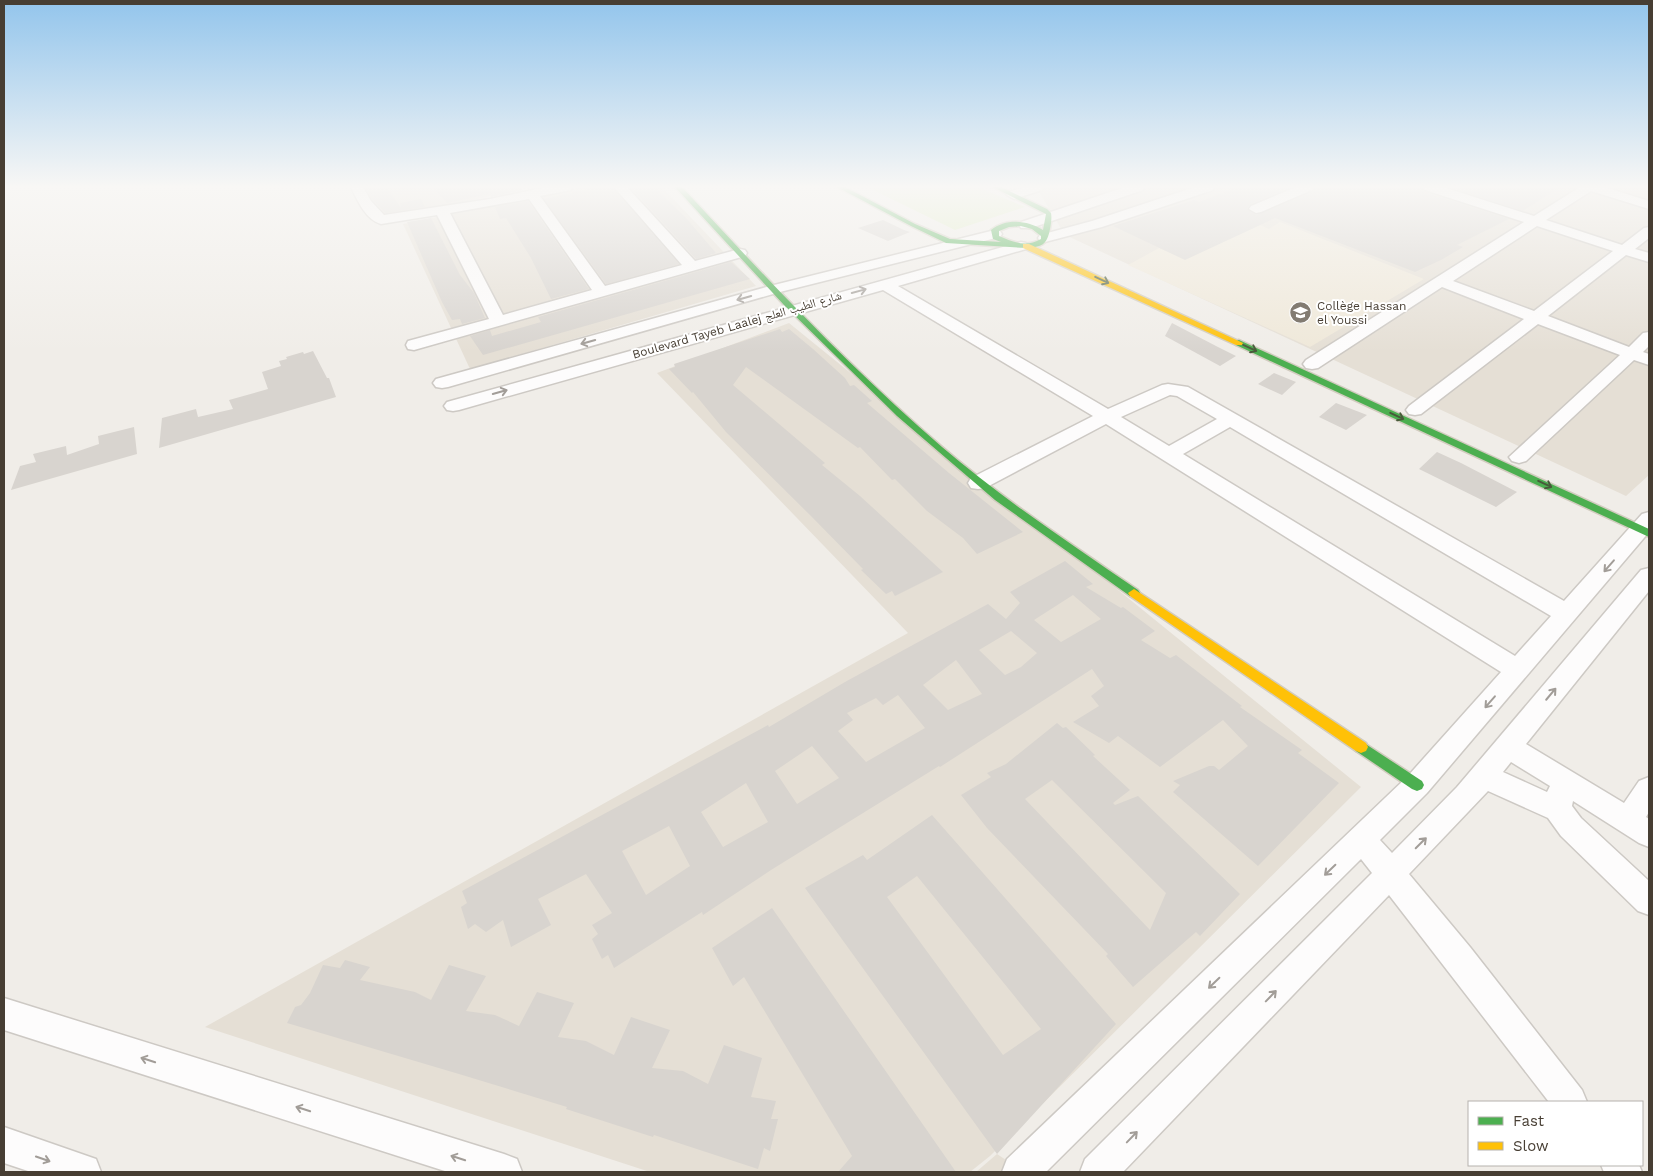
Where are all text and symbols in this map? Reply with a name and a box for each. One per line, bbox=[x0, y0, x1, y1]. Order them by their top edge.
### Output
one-way arrow bbox=[1094, 275, 1109, 285]
one-way arrow bbox=[850, 286, 866, 295]
street label: Boulevard Tayeb Laalej شارع الطيب العلج bbox=[631, 288, 844, 363]
one-way arrow bbox=[736, 294, 752, 303]
place label: Collège Hassan el Youssi bbox=[1317, 299, 1407, 327]
school or university icon: Collège Hassan el Youssi bbox=[1289, 301, 1313, 325]
one-way arrow bbox=[580, 338, 596, 347]
one-way arrow bbox=[1242, 343, 1257, 353]
one-way arrow bbox=[492, 387, 508, 397]
one-way arrow bbox=[1389, 412, 1404, 421]
one-way arrow bbox=[1537, 480, 1552, 490]
one-way arrow bbox=[1603, 559, 1614, 572]
one-way arrow bbox=[1545, 688, 1556, 701]
one-way arrow bbox=[1485, 695, 1496, 708]
one-way arrow bbox=[1415, 837, 1427, 849]
one-way arrow bbox=[1324, 864, 1336, 876]
one-way arrow bbox=[1208, 977, 1220, 989]
one-way arrow bbox=[1264, 991, 1276, 1003]
one-way arrow bbox=[140, 1054, 156, 1064]
legend bbox=[1468, 1101, 1643, 1166]
one-way arrow bbox=[295, 1103, 311, 1113]
text: Fast bbox=[1513, 1112, 1545, 1130]
one-way arrow bbox=[1126, 1131, 1138, 1144]
text: Slow bbox=[1513, 1137, 1549, 1155]
one-way arrow bbox=[450, 1152, 466, 1162]
one-way arrow bbox=[35, 1155, 50, 1164]

